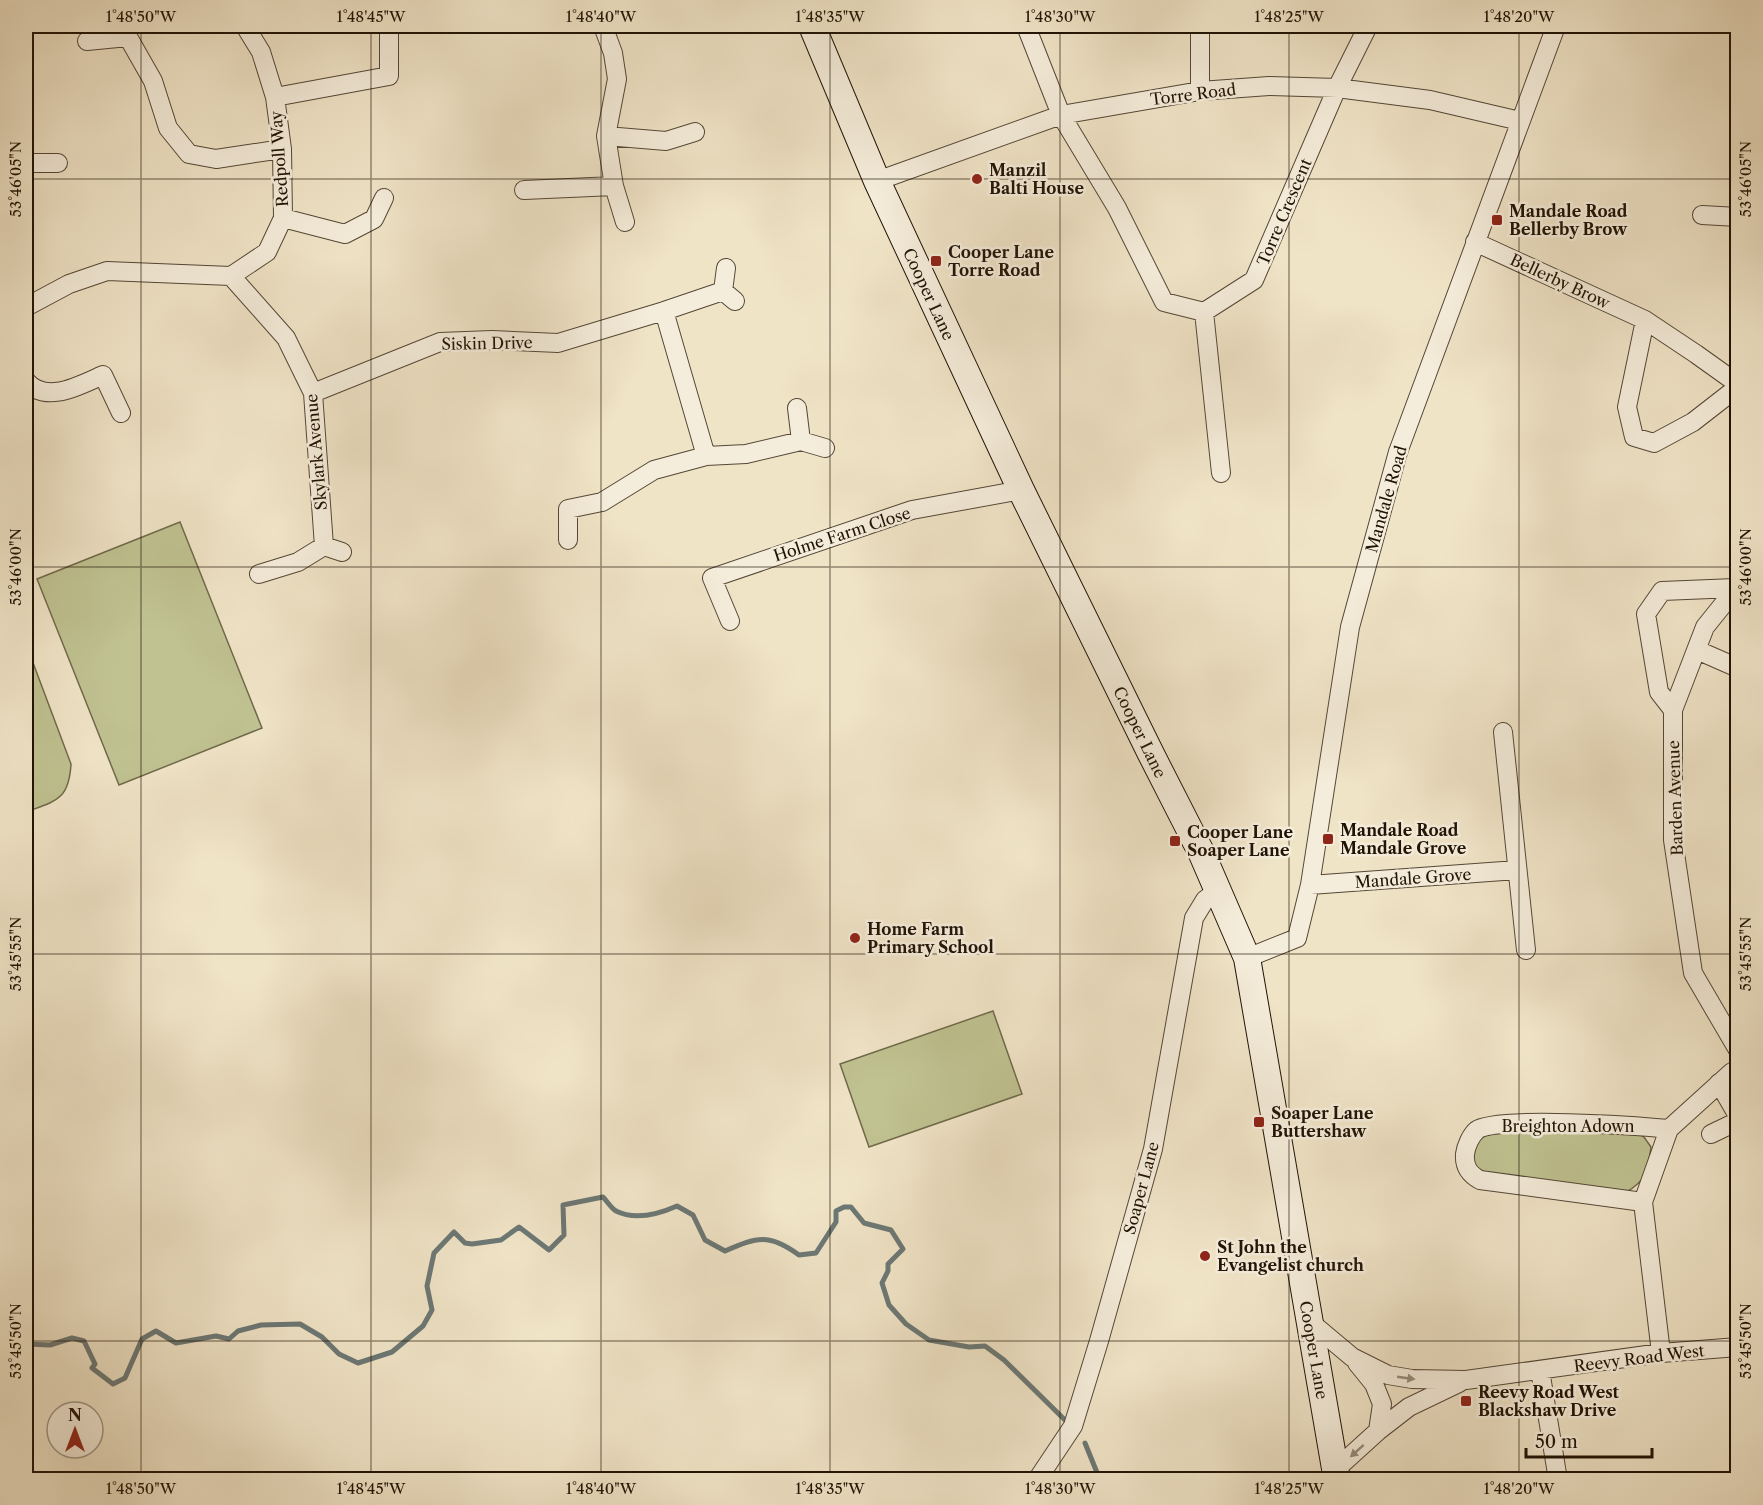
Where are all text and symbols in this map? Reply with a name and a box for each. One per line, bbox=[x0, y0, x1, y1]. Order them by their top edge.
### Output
text: 1°48'50"W bbox=[106, 7, 177, 26]
text: 1°48'45"W bbox=[337, 7, 406, 26]
text: 1°48'40"W bbox=[566, 7, 637, 26]
text: 1°48'35"W bbox=[795, 7, 865, 26]
text: 1°48'30"W bbox=[1025, 7, 1096, 26]
text: 1°48'25"W bbox=[1254, 7, 1324, 26]
text: 1°48'20"W bbox=[1484, 7, 1555, 26]
street label: Torre Road bbox=[1149, 79, 1237, 109]
street label: Redpoll Way bbox=[266, 109, 292, 208]
text: 53°46'05"N bbox=[6, 141, 25, 217]
text: 53°46'05"N bbox=[1736, 141, 1755, 217]
street label: Torre Crescent bbox=[1252, 155, 1316, 269]
place label: Manzil Balti House bbox=[989, 160, 1084, 198]
marker: Manzil Balti House bbox=[970, 172, 984, 186]
place label: Mandale Road Bellerby Brow bbox=[1509, 201, 1628, 239]
marker: Mandale Road Bellerby Brow bbox=[1490, 213, 1504, 227]
place label: Cooper Lane Torre Road bbox=[948, 242, 1054, 280]
street label: Cooper Lane bbox=[899, 245, 959, 343]
street label: Bellerby Brow bbox=[1507, 249, 1614, 313]
marker: Cooper Lane Torre Road bbox=[929, 254, 943, 268]
street label: Siskin Drive bbox=[441, 332, 533, 354]
street label: Skylark Avenue bbox=[301, 393, 331, 511]
street label: Mandale Road bbox=[1361, 443, 1411, 555]
street label: Holme Farm Close bbox=[771, 502, 913, 566]
text: 53°46'00"N bbox=[6, 528, 25, 606]
text: 53°46'00"N bbox=[1736, 528, 1755, 606]
street label: Cooper Lane bbox=[1109, 683, 1171, 781]
street label: Barden Avenue bbox=[1663, 740, 1687, 856]
place label: Mandale Road Mandale Grove bbox=[1340, 820, 1467, 858]
place label: Cooper Lane Soaper Lane bbox=[1187, 822, 1293, 860]
marker: Mandale Road Mandale Grove bbox=[1321, 832, 1335, 846]
marker: Cooper Lane Soaper Lane bbox=[1168, 834, 1182, 848]
street label: Mandale Grove bbox=[1354, 864, 1472, 892]
text: 53°45'55"N bbox=[6, 917, 25, 991]
text: 53°45'55"N bbox=[1736, 917, 1755, 991]
place label: Home Farm Primary School bbox=[867, 919, 994, 957]
marker: Home Farm Primary School bbox=[848, 931, 862, 945]
place label: Soaper Lane Buttershaw bbox=[1271, 1103, 1374, 1141]
marker: Soaper Lane Buttershaw bbox=[1252, 1115, 1266, 1129]
street label: Breighton Adown bbox=[1501, 1116, 1635, 1136]
street label: Soaper Lane bbox=[1119, 1139, 1163, 1237]
place label: St John the Evangelist church bbox=[1217, 1237, 1364, 1275]
marker: St John the Evangelist church bbox=[1198, 1249, 1212, 1263]
street label: Cooper Lane bbox=[1296, 1299, 1332, 1401]
text: 53°45'50"N bbox=[6, 1303, 25, 1379]
text: 53°45'50"N bbox=[1736, 1303, 1755, 1379]
street label: Reevy Road West bbox=[1573, 1340, 1706, 1376]
one-way arrow bbox=[1396, 1373, 1415, 1382]
place label: Reevy Road West Blackshaw Drive bbox=[1478, 1382, 1620, 1420]
marker: Reevy Road West Blackshaw Drive bbox=[1459, 1394, 1473, 1408]
north arrow bbox=[45, 1400, 105, 1460]
text: N bbox=[68, 1405, 82, 1425]
scale bar bbox=[1526, 1421, 1652, 1459]
text: 50 m bbox=[1535, 1431, 1578, 1453]
one-way arrow bbox=[1350, 1443, 1364, 1457]
text: 1°48'50"W bbox=[106, 1479, 177, 1498]
text: 1°48'45"W bbox=[337, 1479, 406, 1498]
text: 1°48'40"W bbox=[566, 1479, 637, 1498]
text: 1°48'35"W bbox=[795, 1479, 865, 1498]
text: 1°48'30"W bbox=[1025, 1479, 1096, 1498]
text: 1°48'25"W bbox=[1254, 1479, 1324, 1498]
text: 1°48'20"W bbox=[1484, 1479, 1555, 1498]

